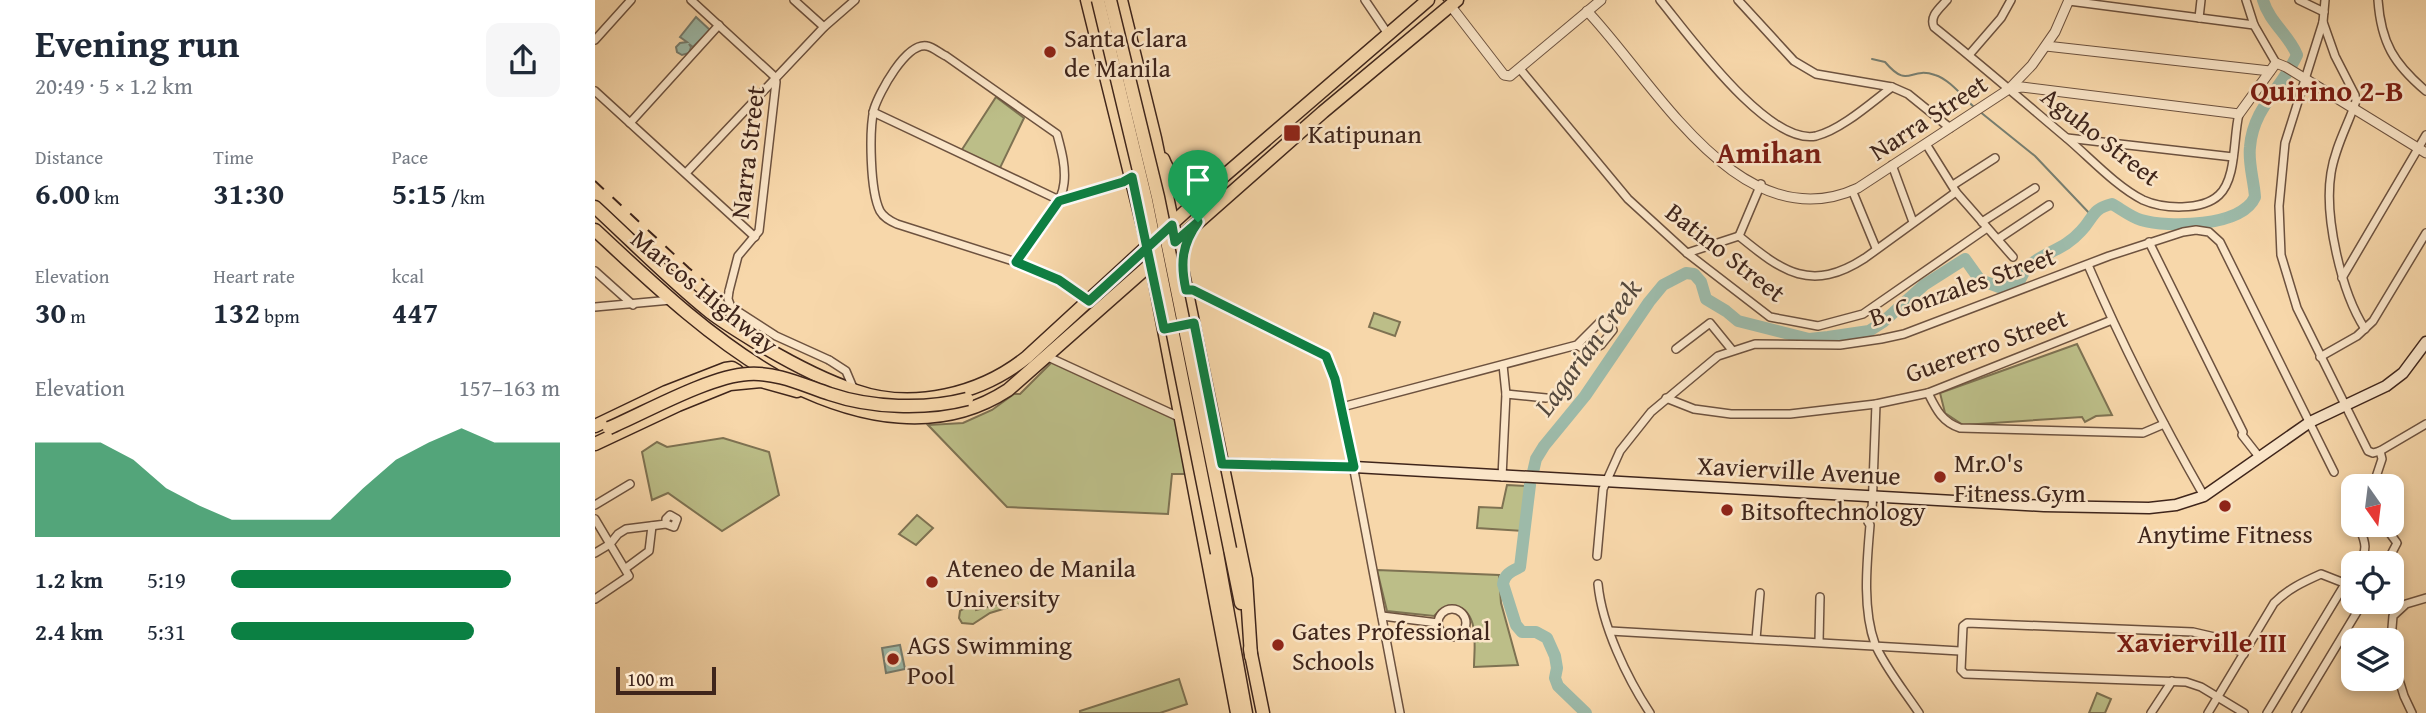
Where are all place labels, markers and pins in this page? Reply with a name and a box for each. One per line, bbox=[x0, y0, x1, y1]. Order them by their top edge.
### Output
place label: Santa Clara de Manila bbox=[1064, 18, 1188, 87]
marker: Santa Clara de Manila bbox=[1042, 44, 1058, 60]
place label: Katipunan bbox=[1308, 114, 1422, 153]
marker: Katipunan bbox=[1282, 123, 1302, 143]
pin bbox=[1168, 150, 1228, 222]
place label: Mr.O's Fitness Gym bbox=[1954, 443, 2086, 512]
marker: Mr.O's Fitness Gym bbox=[1932, 469, 1948, 485]
place label: Bitsoftechnology bbox=[1741, 491, 1926, 530]
marker: Anytime Fitness bbox=[2217, 498, 2233, 514]
marker: Bitsoftechnology bbox=[1719, 502, 1735, 518]
place label: Anytime Fitness bbox=[2137, 514, 2313, 553]
place label: Ateneo de Manila University bbox=[946, 548, 1137, 617]
marker: Ateneo de Manila University bbox=[924, 574, 940, 590]
place label: Gates Professional Schools bbox=[1292, 611, 1491, 680]
place label: AGS Swimming Pool bbox=[907, 625, 1072, 694]
marker: Gates Professional Schools bbox=[1270, 637, 1286, 653]
marker: AGS Swimming Pool bbox=[885, 651, 901, 667]

